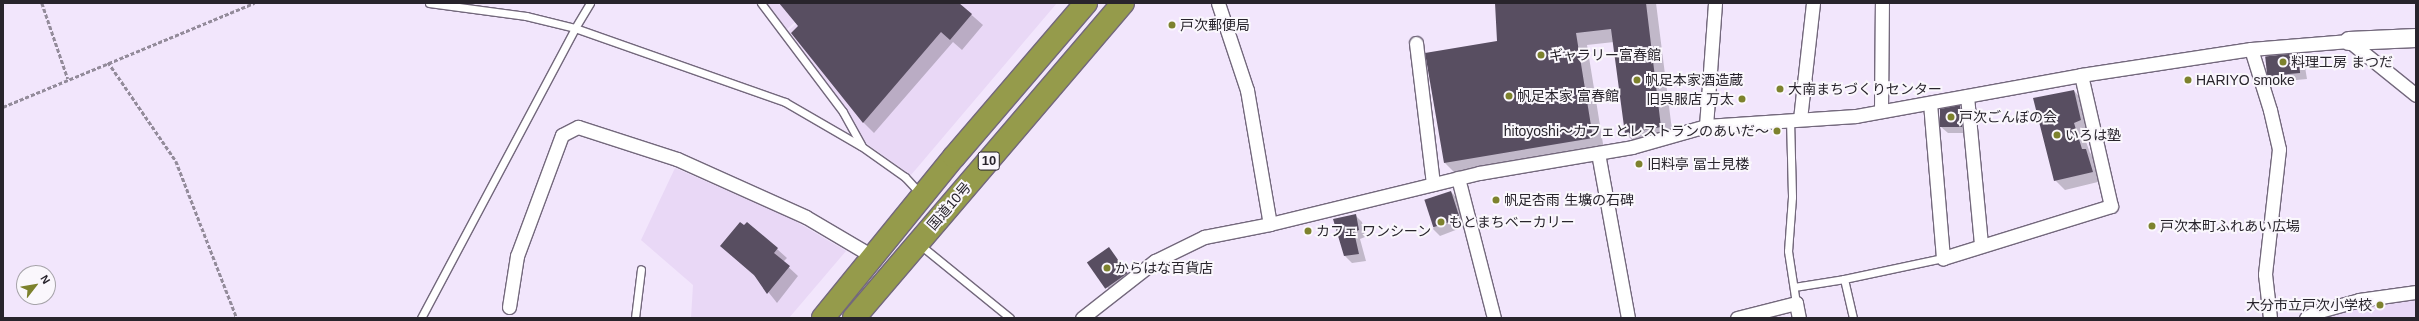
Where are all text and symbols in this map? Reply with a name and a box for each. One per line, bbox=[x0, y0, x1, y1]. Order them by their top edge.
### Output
place label: 戸次郵便局 bbox=[1180, 17, 1250, 33]
marker: 戸次郵便局 bbox=[1167, 20, 1177, 30]
place label: ギャラリー富春館 bbox=[1549, 47, 1661, 63]
marker: ギャラリー富春館 bbox=[1536, 50, 1546, 60]
place label: 料理工房 まつだ bbox=[2291, 54, 2393, 70]
marker: 料理工房 まつだ bbox=[2278, 57, 2288, 67]
place label: 帆足本家酒造蔵 bbox=[1645, 72, 1743, 88]
place label: HARIYO smoke bbox=[2196, 72, 2295, 88]
marker: 帆足本家酒造蔵 bbox=[1632, 75, 1642, 85]
marker: HARIYO smoke bbox=[2183, 75, 2193, 85]
place label: 大南まちづくりセンター bbox=[1788, 81, 1942, 97]
marker: 大南まちづくりセンター bbox=[1775, 84, 1785, 94]
place label: 帆足本家 富春館 bbox=[1517, 88, 1619, 104]
marker: 帆足本家 富春館 bbox=[1504, 91, 1514, 101]
place label: 旧呉服店 万太 bbox=[1646, 91, 1734, 107]
marker: 旧呉服店 万太 bbox=[1737, 94, 1747, 104]
place label: 戸次ごんぼの会 bbox=[1959, 109, 2057, 125]
marker: 戸次ごんぼの会 bbox=[1946, 112, 1956, 122]
place label: hitoyoshi～カフェとレストランのあいだ～ bbox=[1504, 123, 1769, 139]
marker: hitoyoshi～カフェとレストランのあいだ～ bbox=[1772, 126, 1782, 136]
place label: いろは塾 bbox=[2065, 127, 2121, 143]
marker: いろは塾 bbox=[2052, 130, 2062, 140]
road number: 10 bbox=[977, 150, 1001, 172]
place label: 旧料亭 冨士見楼 bbox=[1647, 156, 1749, 172]
marker: 旧料亭 冨士見楼 bbox=[1634, 159, 1644, 169]
street label: 国道10号 bbox=[924, 179, 974, 233]
place label: 帆足杏雨 生壙の石碑 bbox=[1504, 192, 1634, 208]
marker: 帆足杏雨 生壙の石碑 bbox=[1491, 195, 1501, 205]
place label: もとまちベーカリー bbox=[1449, 214, 1575, 230]
marker: もとまちベーカリー bbox=[1436, 217, 1446, 227]
place label: 戸次本町ふれあい広場 bbox=[2160, 218, 2300, 234]
marker: 戸次本町ふれあい広場 bbox=[2147, 221, 2157, 231]
place label: カフェ ワンシーン bbox=[1316, 223, 1432, 239]
marker: カフェ ワンシーン bbox=[1303, 226, 1313, 236]
place label: からはな百貨店 bbox=[1115, 260, 1213, 276]
marker: からはな百貨店 bbox=[1102, 263, 1112, 273]
north arrow bbox=[16, 265, 56, 305]
text: N bbox=[38, 273, 53, 286]
place label: 大分市立戸次小学校 bbox=[2246, 297, 2372, 313]
marker: 大分市立戸次小学校 bbox=[2375, 300, 2385, 310]

